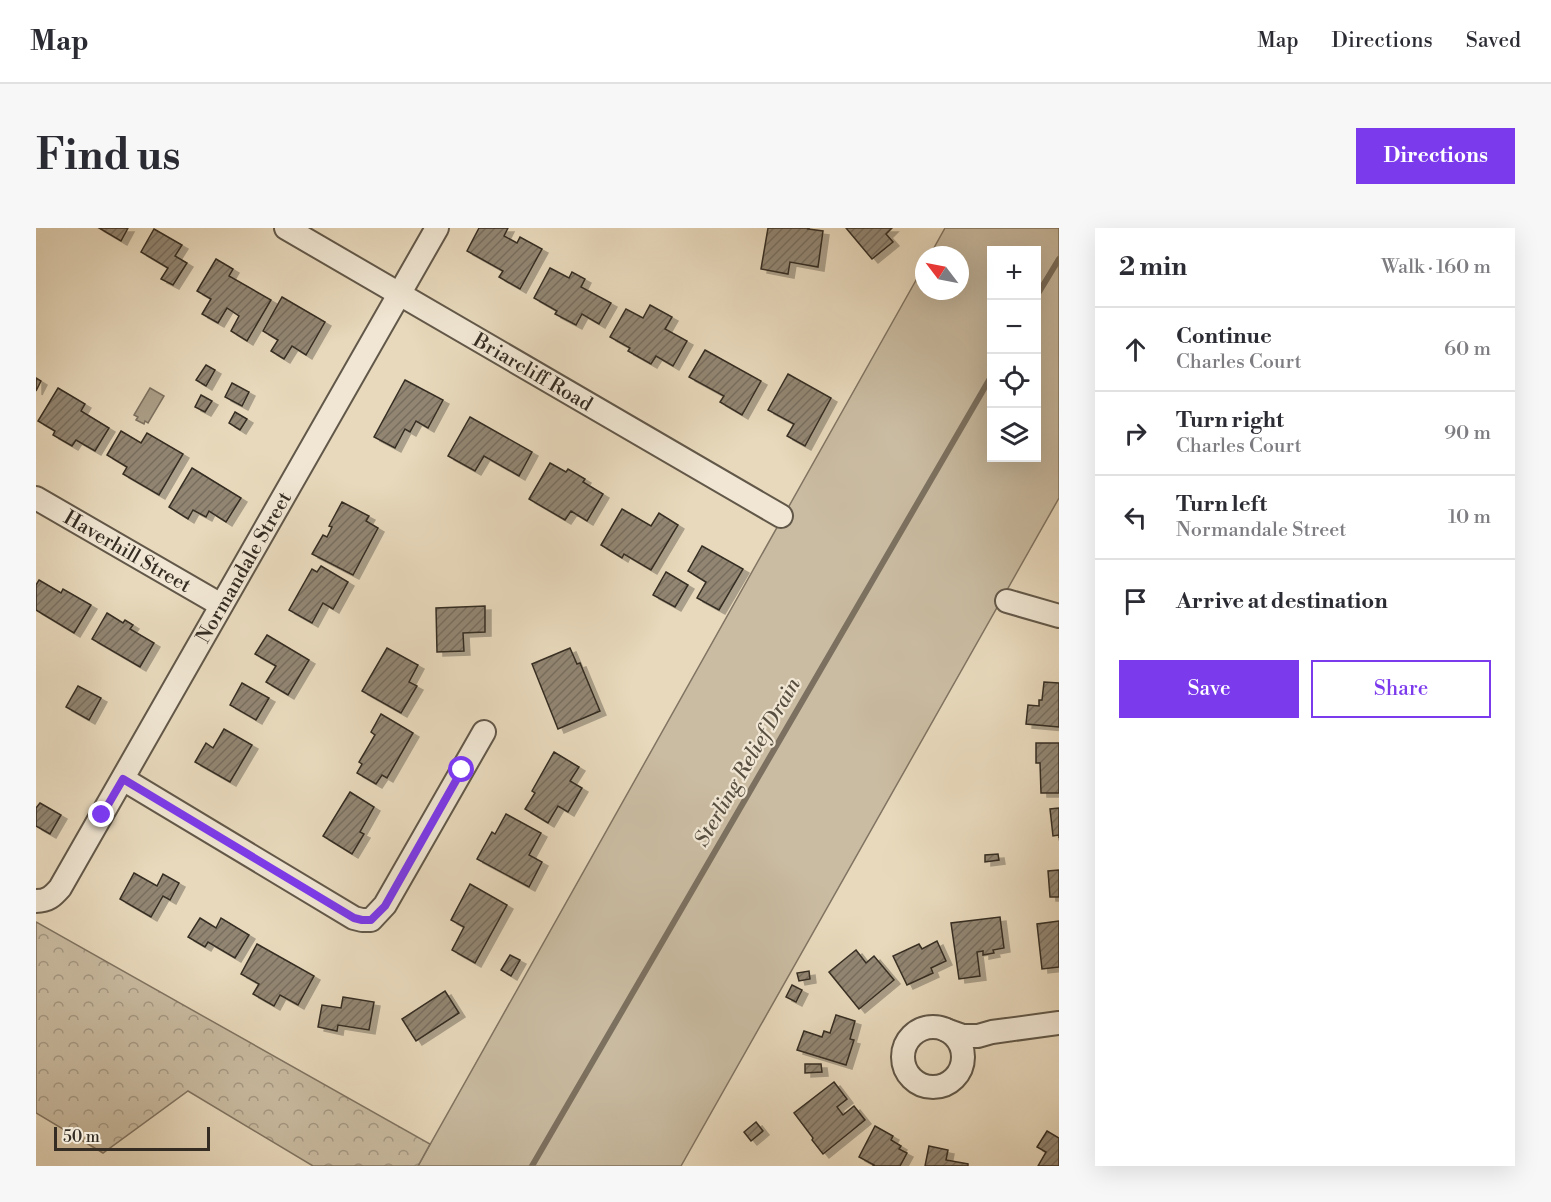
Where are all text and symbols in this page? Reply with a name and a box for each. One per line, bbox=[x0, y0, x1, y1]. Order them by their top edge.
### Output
text: Map bbox=[30, 24, 89, 59]
text: Map bbox=[1257, 28, 1299, 54]
text: Directions bbox=[1332, 28, 1433, 54]
text: Saved bbox=[1466, 28, 1521, 54]
button: Directions bbox=[1356, 128, 1515, 184]
text: Find us bbox=[36, 130, 180, 183]
north arrow bbox=[915, 246, 969, 300]
map controls bbox=[987, 246, 1041, 462]
button: + bbox=[987, 246, 1041, 300]
text: 2 min bbox=[1119, 251, 1187, 283]
text: Walk · 160 m bbox=[1381, 255, 1491, 280]
button: − bbox=[987, 300, 1041, 354]
text: Continue bbox=[1176, 323, 1272, 350]
street label: Briarcliff Road bbox=[467, 328, 597, 418]
icon: ahead bbox=[1119, 333, 1152, 366]
text: 60 m bbox=[1444, 337, 1491, 362]
text: Charles Court bbox=[1176, 350, 1302, 375]
button: locate bbox=[987, 354, 1041, 408]
text: Turn right bbox=[1176, 407, 1284, 434]
button: layers bbox=[987, 408, 1041, 462]
icon: right bbox=[1119, 417, 1152, 450]
text: 90 m bbox=[1444, 421, 1491, 446]
text: Charles Court bbox=[1176, 434, 1302, 459]
street label: Normandale Street bbox=[191, 488, 298, 648]
text: Turn left bbox=[1176, 491, 1267, 518]
icon: left bbox=[1119, 501, 1152, 534]
text: 10 m bbox=[1448, 505, 1491, 530]
street label: Haverhill Street bbox=[59, 506, 195, 599]
text: Normandale Street bbox=[1176, 518, 1346, 543]
icon: arrive bbox=[1119, 585, 1152, 618]
text: Arrive at destination bbox=[1176, 588, 1388, 615]
button: Save bbox=[1119, 660, 1299, 718]
button: Share bbox=[1311, 660, 1491, 718]
water label: Sterling Relief Drain bbox=[689, 673, 807, 851]
route start bbox=[448, 756, 474, 782]
route end bbox=[88, 801, 114, 827]
scale bar bbox=[54, 1124, 210, 1152]
text: 50 m bbox=[63, 1127, 100, 1147]

